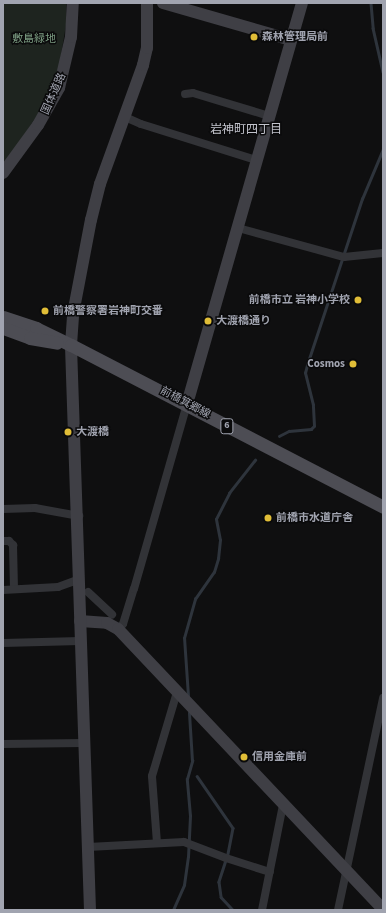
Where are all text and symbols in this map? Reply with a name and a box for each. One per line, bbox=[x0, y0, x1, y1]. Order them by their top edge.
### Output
place label: 森林管理局前 bbox=[262, 30, 328, 44]
park label: 敷島緑地 bbox=[12, 32, 56, 46]
marker: 森林管理局前 bbox=[249, 32, 259, 42]
street label: 国体道路 bbox=[39, 71, 69, 117]
district label: 岩神町四丁目 bbox=[210, 123, 282, 137]
place label: 前橋市立 岩神小学校 bbox=[249, 293, 350, 307]
marker: 前橋市立 岩神小学校 bbox=[353, 295, 363, 305]
place label: 前橋警察署岩神町交番 bbox=[53, 304, 163, 318]
marker: 前橋警察署岩神町交番 bbox=[40, 306, 50, 316]
place label: 大渡橋通り bbox=[216, 314, 271, 328]
marker: 大渡橋通り bbox=[203, 316, 213, 326]
place label: Cosmos bbox=[307, 357, 345, 371]
marker: Cosmos bbox=[348, 359, 358, 369]
street label: 前橋箕郷線 bbox=[158, 384, 212, 422]
road number: 6 bbox=[220, 418, 234, 434]
place label: 大渡橋 bbox=[76, 425, 109, 439]
marker: 大渡橋 bbox=[63, 427, 73, 437]
place label: 前橋市水道庁舎 bbox=[276, 511, 353, 525]
marker: 前橋市水道庁舎 bbox=[263, 513, 273, 523]
place label: 信用金庫前 bbox=[252, 750, 307, 764]
marker: 信用金庫前 bbox=[239, 752, 249, 762]

